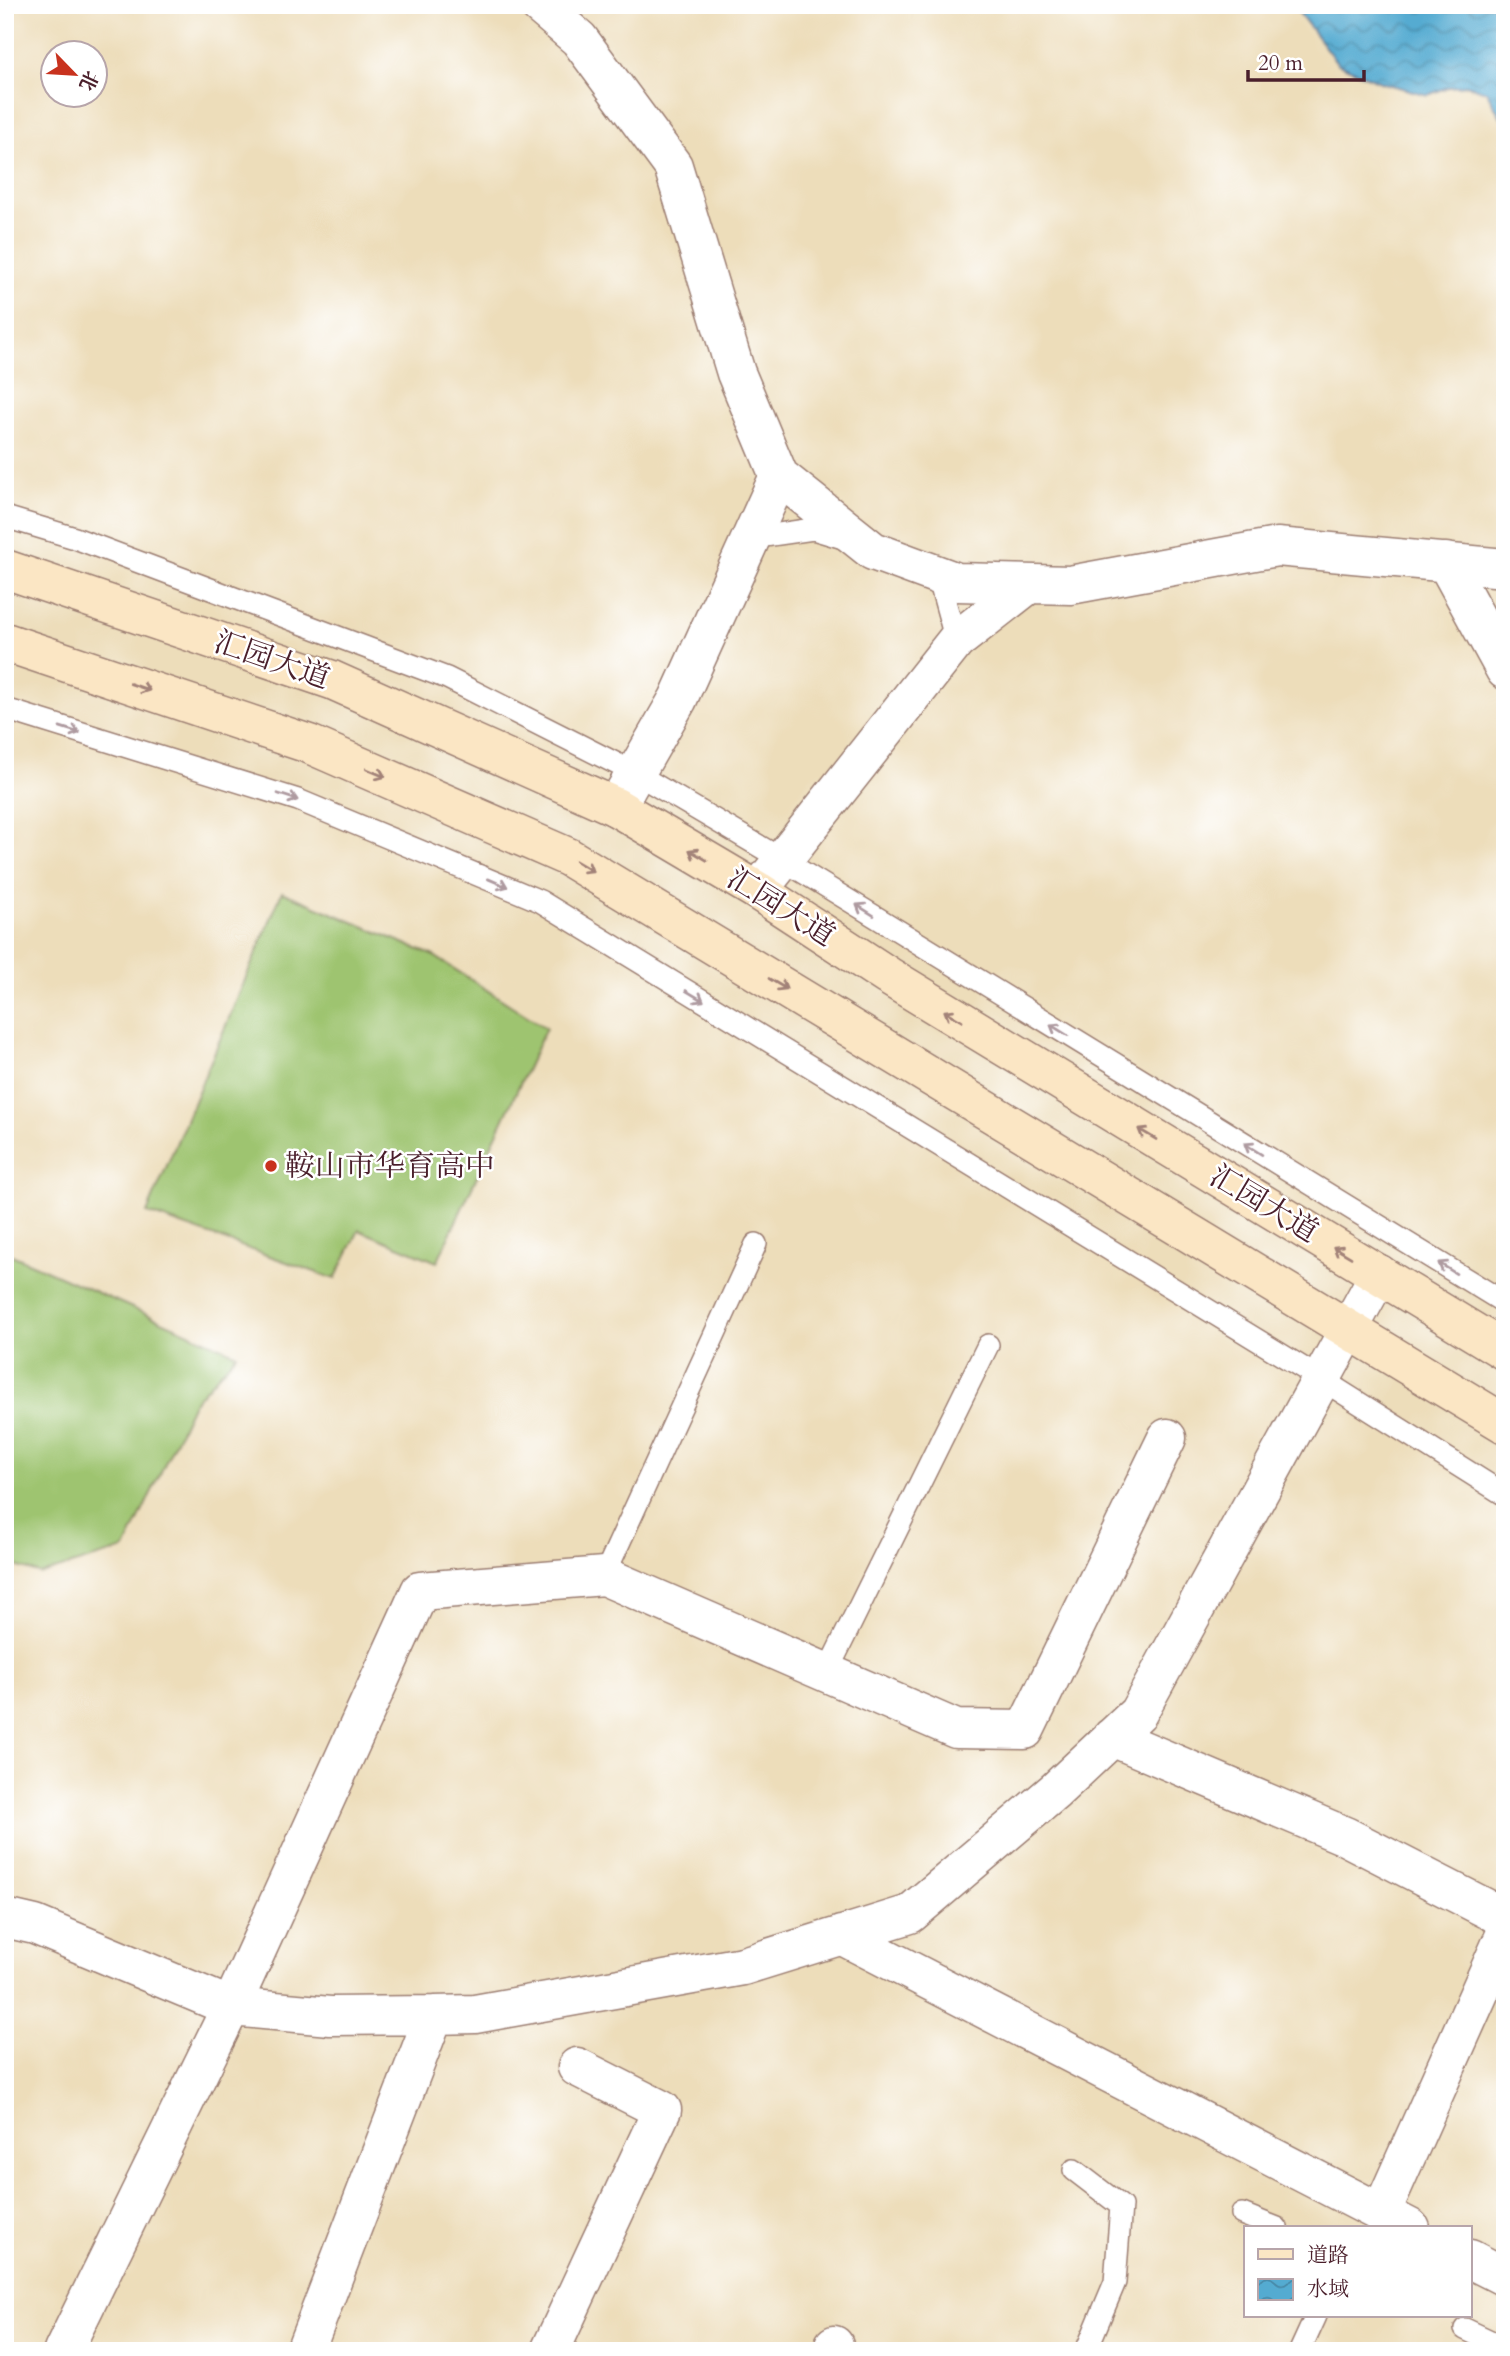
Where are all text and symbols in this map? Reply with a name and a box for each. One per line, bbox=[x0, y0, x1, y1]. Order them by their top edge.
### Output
north arrow bbox=[38, 38, 108, 108]
scale bar bbox=[1248, 38, 1363, 82]
text: 20 m bbox=[1258, 49, 1303, 78]
text: 北 bbox=[73, 67, 104, 95]
street label: 汇园大道 bbox=[209, 621, 335, 699]
one-way arrow bbox=[128, 682, 150, 694]
one-way arrow bbox=[59, 724, 81, 737]
one-way arrow bbox=[365, 768, 386, 781]
one-way arrow bbox=[276, 792, 298, 804]
one-way arrow bbox=[689, 848, 709, 862]
street label: 汇园大道 bbox=[719, 858, 843, 956]
one-way arrow bbox=[573, 859, 593, 873]
one-way arrow bbox=[487, 878, 508, 891]
one-way arrow bbox=[856, 903, 875, 918]
one-way arrow bbox=[768, 978, 788, 992]
one-way arrow bbox=[685, 989, 705, 1003]
one-way arrow bbox=[943, 1008, 963, 1022]
one-way arrow bbox=[1049, 1022, 1069, 1036]
one-way arrow bbox=[1138, 1126, 1158, 1140]
one-way arrow bbox=[1243, 1141, 1263, 1155]
place label: 鞍山市华育高中 bbox=[285, 1146, 495, 1187]
street label: 汇园大道 bbox=[1202, 1156, 1326, 1252]
marker: 鞍山市华育高中 bbox=[263, 1158, 279, 1174]
one-way arrow bbox=[1332, 1244, 1352, 1258]
one-way arrow bbox=[1437, 1260, 1457, 1274]
legend bbox=[1244, 2226, 1472, 2318]
text: 道路 bbox=[1307, 2241, 1349, 2270]
text: 水域 bbox=[1307, 2275, 1349, 2304]

